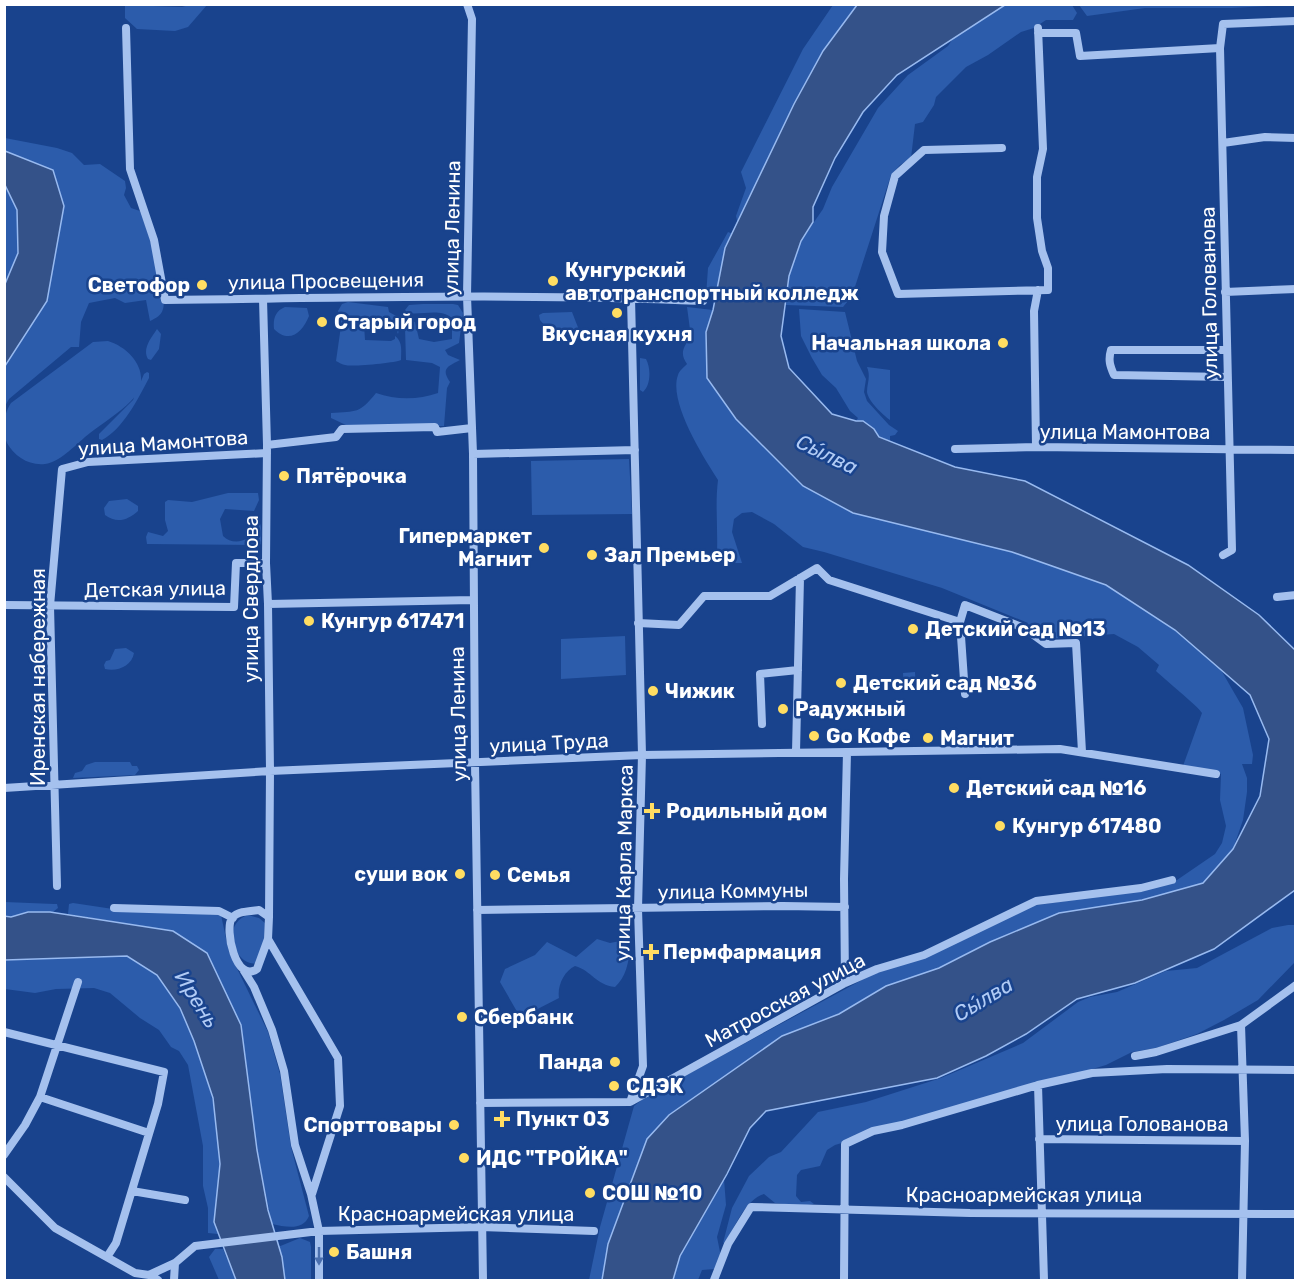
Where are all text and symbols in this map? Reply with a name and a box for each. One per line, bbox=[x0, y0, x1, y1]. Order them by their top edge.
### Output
street label: улица Ленина bbox=[439, 160, 465, 296]
street label: улица Голованова bbox=[1195, 206, 1223, 380]
place label: Кунгурский автотранспортный колледж bbox=[565, 258, 859, 305]
street label: улица Просвещения bbox=[228, 267, 424, 295]
place label: Светофор bbox=[88, 273, 190, 297]
marker: Кунгурский автотранспортный колледж bbox=[546, 274, 560, 288]
marker: Светофор bbox=[195, 278, 209, 292]
marker: Вкусная кухня bbox=[610, 306, 624, 320]
place label: Старый город bbox=[334, 310, 476, 334]
marker: Старый город bbox=[315, 315, 329, 329]
place label: Вкусная кухня bbox=[542, 322, 692, 346]
place label: Начальная школа bbox=[811, 331, 991, 355]
marker: Начальная школа bbox=[996, 336, 1010, 350]
street label: улица Мамонтова bbox=[1040, 420, 1210, 444]
street label: улица Мамонтова bbox=[77, 425, 249, 461]
water label: Сы́лва bbox=[792, 428, 862, 480]
place label: Пятёрочка bbox=[296, 464, 407, 488]
marker: Пятёрочка bbox=[277, 469, 291, 483]
street label: улица Свердлова bbox=[239, 515, 263, 683]
place label: Гипермаркет Магнит bbox=[398, 524, 532, 571]
marker: Гипермаркет Магнит bbox=[537, 541, 551, 555]
place label: Зал Премьер bbox=[604, 543, 736, 567]
marker: Зал Премьер bbox=[585, 548, 599, 562]
street label: Иренская набережная bbox=[26, 568, 50, 786]
street label: Детская улица bbox=[84, 576, 226, 602]
place label: Кунгур 617471 bbox=[321, 609, 464, 633]
marker: Кунгур 617471 bbox=[302, 614, 316, 628]
place label: Детский сад №13 bbox=[925, 617, 1106, 641]
marker: Детский сад №13 bbox=[906, 622, 920, 636]
street label: улица Ленина bbox=[445, 646, 471, 782]
place label: Детский сад №36 bbox=[853, 671, 1037, 695]
marker: Детский сад №36 bbox=[834, 676, 848, 690]
place label: Чижик bbox=[665, 679, 735, 703]
marker: Чижик bbox=[646, 684, 660, 698]
place label: Радужный bbox=[795, 697, 906, 721]
marker: Радужный bbox=[776, 702, 790, 716]
place label: Go Кофе bbox=[826, 724, 911, 748]
place label: Магнит bbox=[940, 726, 1014, 750]
street label: улица Труда bbox=[489, 728, 609, 758]
marker: Go Кофе bbox=[807, 729, 821, 743]
marker: Магнит bbox=[921, 731, 935, 745]
street label: улица Карла Маркса bbox=[610, 764, 638, 962]
place label: Детский сад №16 bbox=[966, 776, 1147, 800]
marker: Детский сад №16 bbox=[947, 781, 961, 795]
place label: Родильный дом bbox=[666, 799, 827, 823]
marker: Родильный дом bbox=[643, 802, 661, 820]
place label: Кунгур 617480 bbox=[1012, 814, 1162, 838]
marker: Кунгур 617480 bbox=[993, 819, 1007, 833]
place label: суши вок bbox=[354, 862, 448, 886]
place label: Семья bbox=[507, 863, 571, 887]
marker: суши вок bbox=[453, 867, 467, 881]
marker: Семья bbox=[488, 868, 502, 882]
street label: улица Коммуны bbox=[657, 878, 809, 904]
place label: Пермфармация bbox=[663, 940, 822, 964]
marker: Пермфармация bbox=[644, 945, 658, 959]
street label: Матросская улица bbox=[701, 948, 869, 1052]
water label: Ирень bbox=[170, 966, 224, 1032]
water label: Сы́лва bbox=[949, 972, 1017, 1026]
place label: Сбербанк bbox=[474, 1005, 574, 1029]
marker: Сбербанк bbox=[455, 1010, 469, 1024]
place label: Панда bbox=[539, 1050, 603, 1074]
marker: Панда bbox=[608, 1055, 622, 1069]
place label: СДЭК bbox=[626, 1074, 684, 1098]
marker: СДЭК bbox=[607, 1079, 621, 1093]
place label: Пункт 03 bbox=[516, 1107, 610, 1131]
marker: Пункт 03 bbox=[493, 1110, 511, 1128]
street label: улица Голованова bbox=[1056, 1112, 1228, 1136]
place label: Спорттовары bbox=[303, 1113, 442, 1137]
marker: Спорттовары bbox=[447, 1118, 461, 1132]
place label: ИДС "ТРОЙКА" bbox=[476, 1146, 628, 1170]
marker: ИДС "ТРОЙКА" bbox=[457, 1151, 471, 1165]
place label: СОШ №10 bbox=[602, 1181, 702, 1205]
street label: Красноармейская улица bbox=[906, 1183, 1142, 1207]
marker: СОШ №10 bbox=[583, 1186, 597, 1200]
street label: Красноармейская улица bbox=[338, 1202, 574, 1226]
place label: Башня bbox=[346, 1240, 412, 1264]
marker: Башня bbox=[327, 1245, 341, 1259]
one-way arrow bbox=[314, 1246, 324, 1265]

